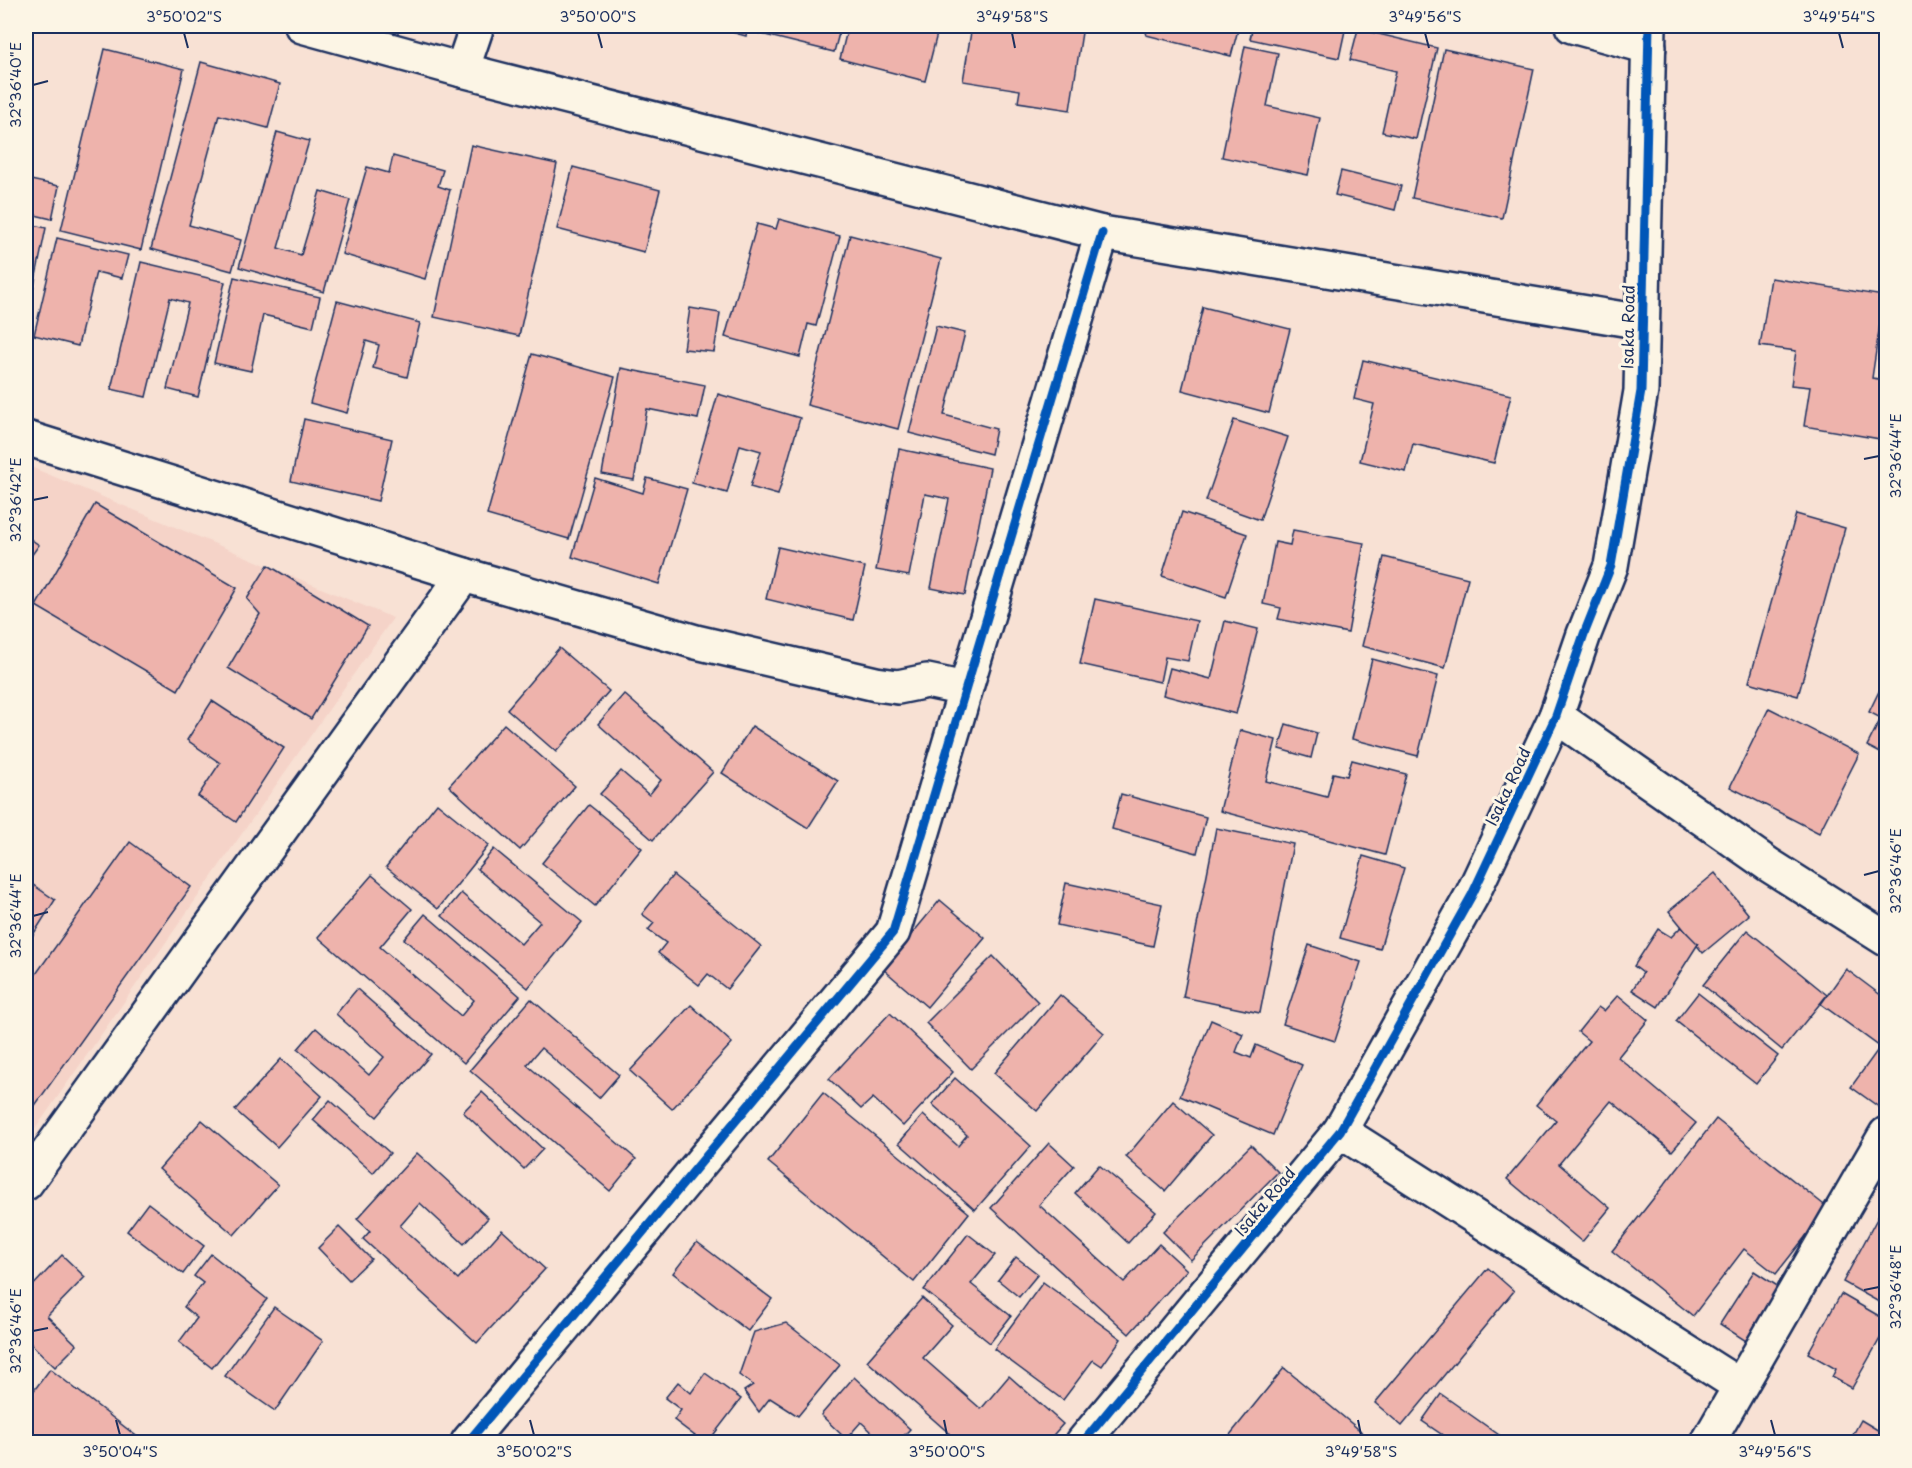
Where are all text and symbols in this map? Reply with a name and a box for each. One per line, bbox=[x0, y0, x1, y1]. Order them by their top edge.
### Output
text: 3°50'02"S bbox=[146, 4, 222, 27]
text: 3°50'00"S bbox=[560, 4, 636, 27]
text: 3°49'58"S bbox=[976, 4, 1048, 27]
text: 3°49'56"S bbox=[1388, 4, 1462, 27]
text: 3°49'54"S bbox=[1803, 4, 1875, 27]
text: 32°36'40"E bbox=[3, 42, 26, 128]
street label: Isaka Road bbox=[1614, 285, 1640, 369]
text: 32°36'44"E bbox=[1883, 413, 1906, 499]
text: 32°36'42"E bbox=[3, 457, 26, 543]
street label: Isaka Road bbox=[1478, 743, 1536, 829]
text: 32°36'46"E bbox=[1883, 828, 1906, 914]
text: 32°36'44"E bbox=[3, 873, 26, 959]
street label: Isaka Road bbox=[1228, 1161, 1300, 1241]
text: 32°36'48"E bbox=[1883, 1245, 1906, 1329]
text: 32°36'46"E bbox=[3, 1288, 26, 1374]
text: 3°50'04"S bbox=[82, 1439, 158, 1462]
text: 3°50'02"S bbox=[496, 1439, 572, 1462]
text: 3°50'00"S bbox=[909, 1439, 985, 1462]
text: 3°49'58"S bbox=[1325, 1439, 1397, 1462]
text: 3°49'56"S bbox=[1738, 1439, 1812, 1462]

